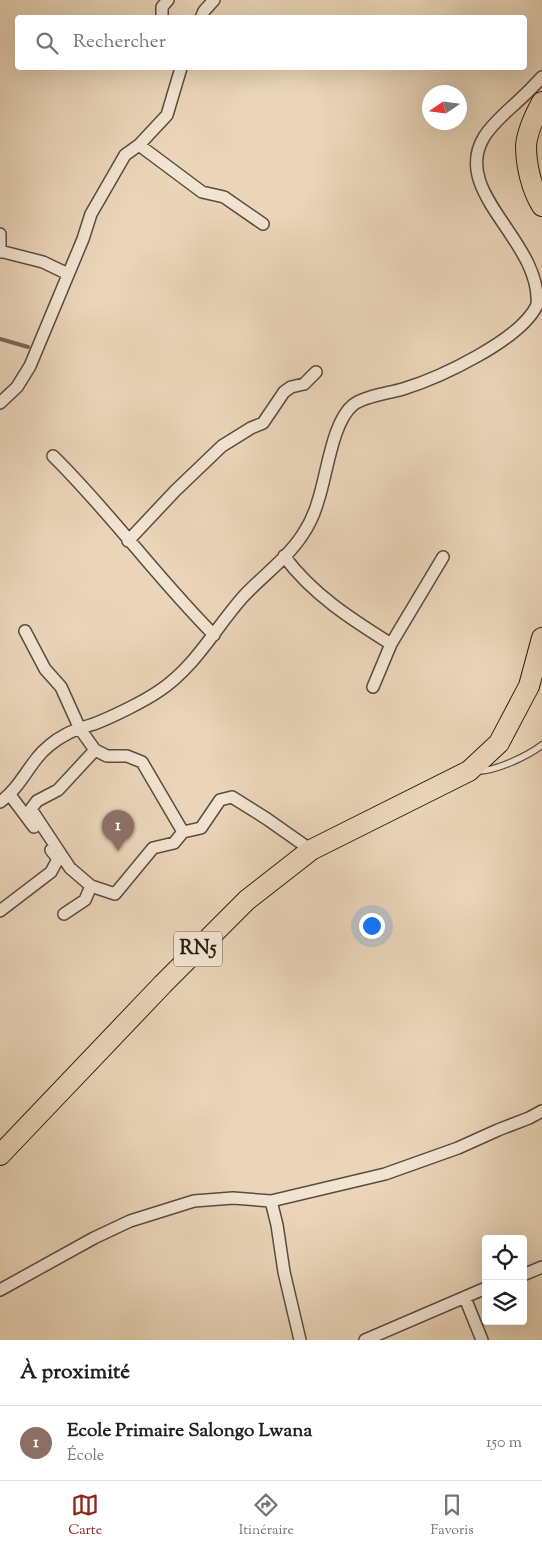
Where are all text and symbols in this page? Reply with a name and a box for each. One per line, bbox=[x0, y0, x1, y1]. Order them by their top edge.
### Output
search box bbox=[15, 15, 527, 70]
icon: search bbox=[33, 29, 61, 57]
text: Rechercher bbox=[73, 29, 166, 56]
north arrow bbox=[422, 85, 467, 130]
pin: 1 bbox=[102, 810, 134, 851]
your location bbox=[359, 913, 385, 939]
road number: RN5 bbox=[174, 932, 222, 966]
map controls bbox=[482, 1235, 527, 1325]
button: locate bbox=[482, 1235, 527, 1280]
button: layers bbox=[482, 1280, 527, 1325]
text: À proximité bbox=[20, 1358, 130, 1388]
text: Ecole Primaire Salongo Lwana bbox=[67, 1418, 312, 1445]
text: 1 bbox=[33, 1432, 39, 1455]
text: 150 m bbox=[486, 1432, 522, 1455]
text: École bbox=[67, 1445, 104, 1468]
tab: Carte bbox=[68, 1491, 102, 1541]
tab: Itinéraire bbox=[239, 1491, 294, 1541]
tab: Favoris bbox=[431, 1491, 474, 1541]

